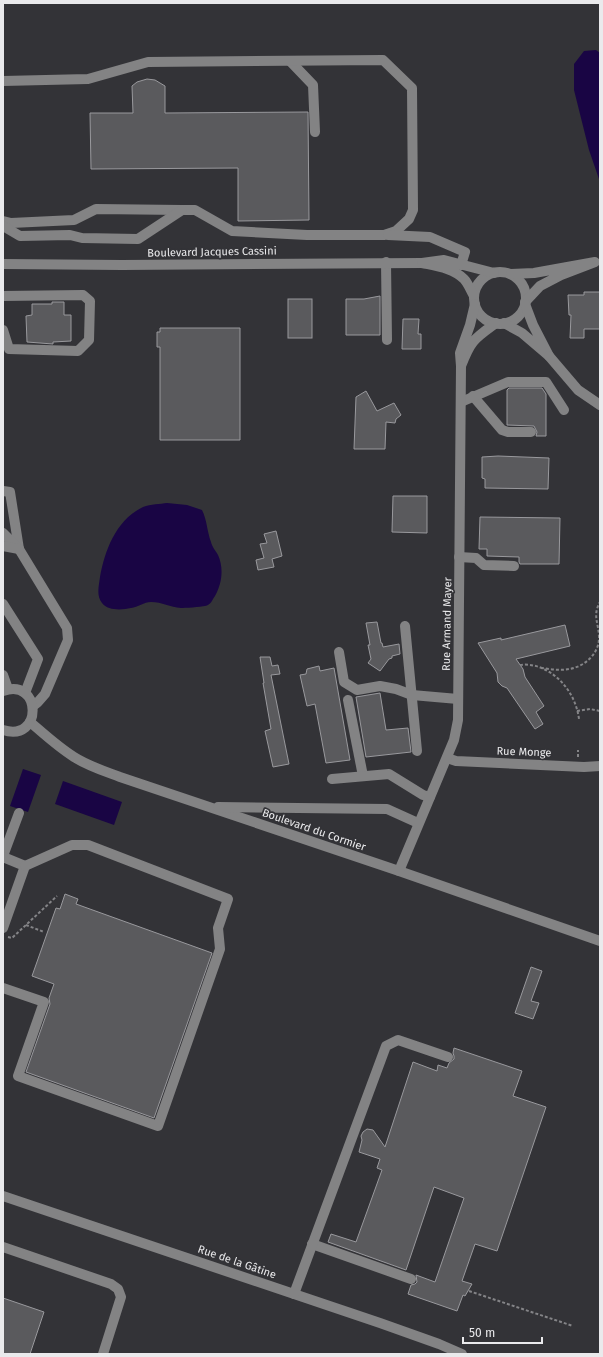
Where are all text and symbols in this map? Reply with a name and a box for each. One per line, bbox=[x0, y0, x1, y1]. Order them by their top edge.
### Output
street label: Boulevard Jacques Cassini bbox=[147, 244, 277, 260]
street label: Rue Armand Mayer bbox=[440, 576, 454, 671]
street label: Rue Monge bbox=[496, 745, 552, 759]
street label: Boulevard du Cormier bbox=[261, 806, 368, 854]
street label: Rue de la Gâtine bbox=[196, 1243, 278, 1281]
scale bar bbox=[463, 1319, 542, 1345]
text: 50 m bbox=[469, 1326, 495, 1340]

